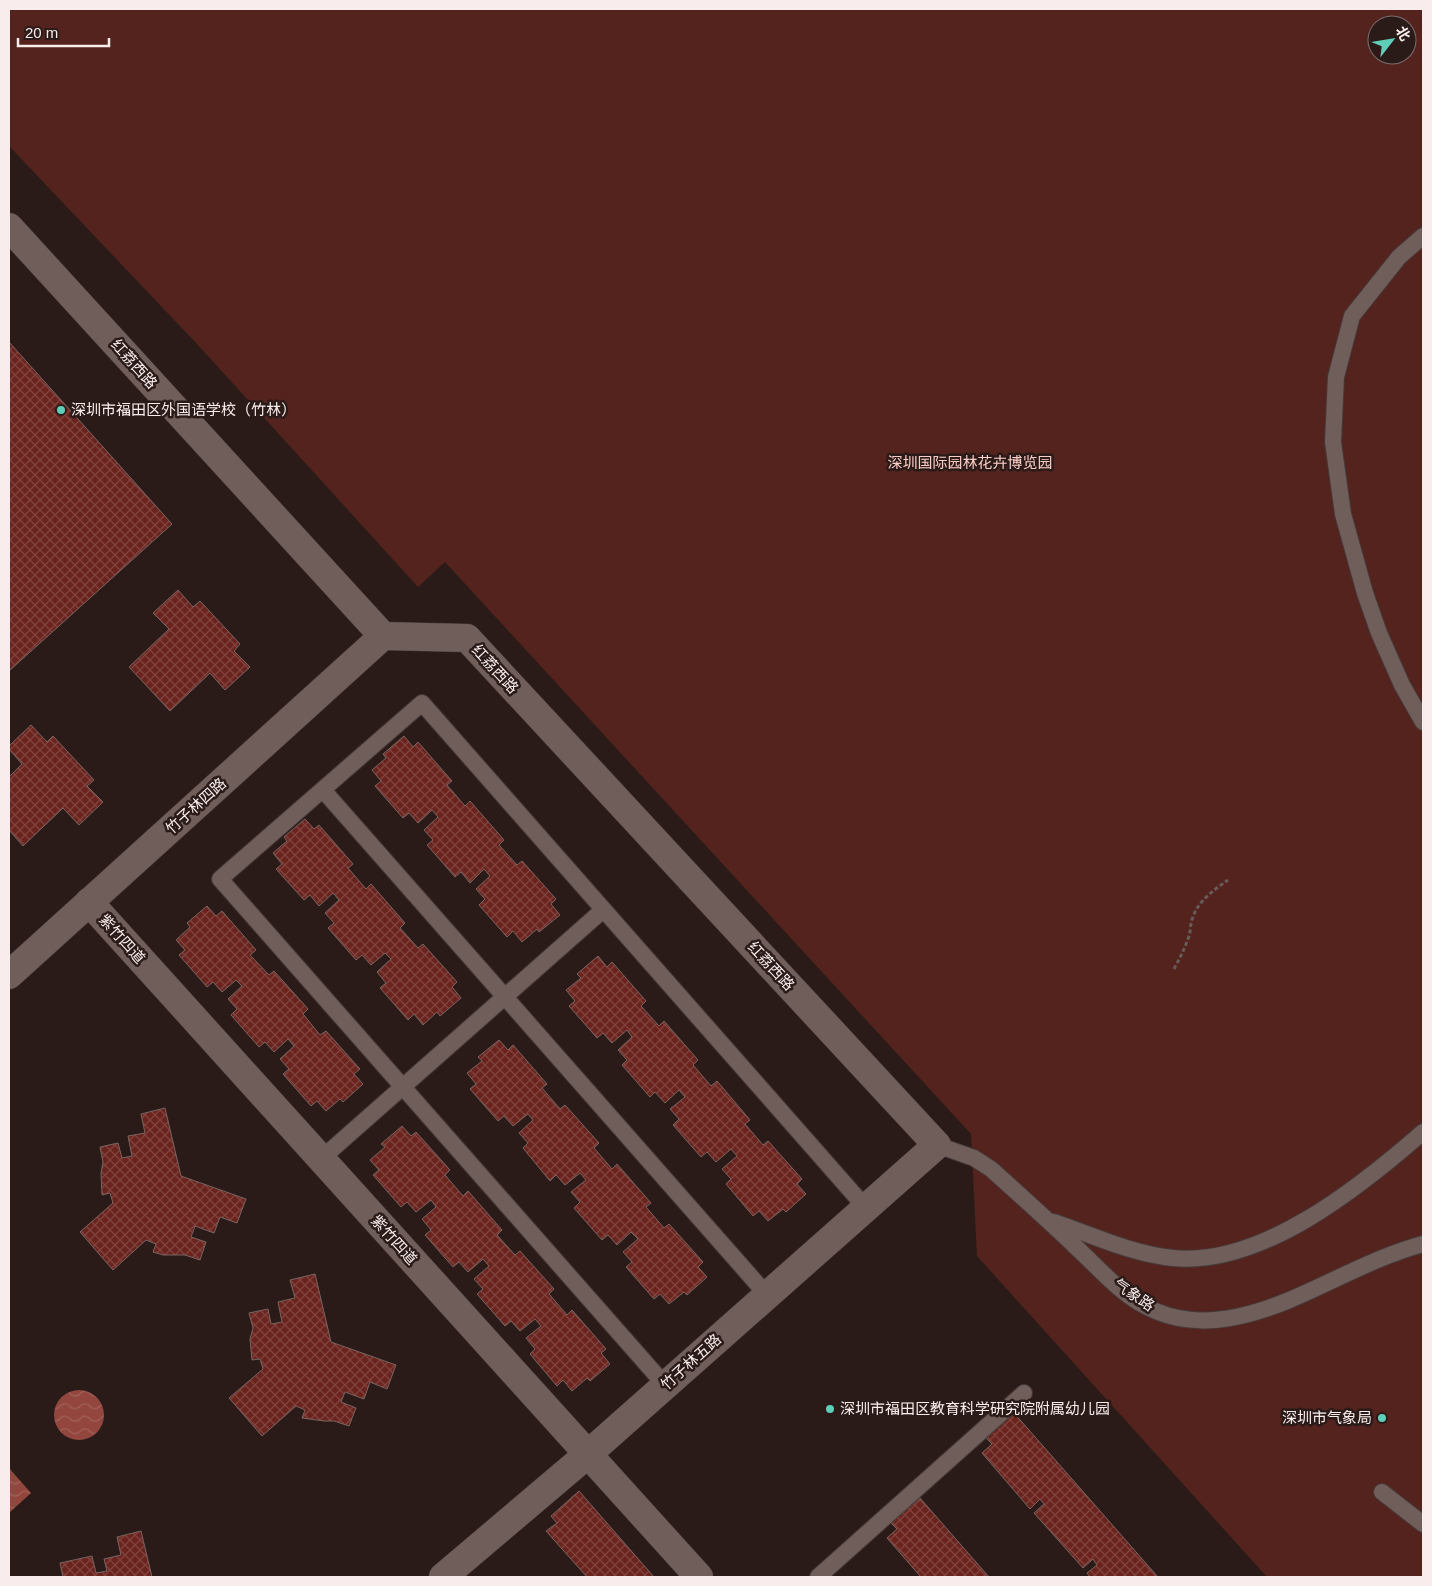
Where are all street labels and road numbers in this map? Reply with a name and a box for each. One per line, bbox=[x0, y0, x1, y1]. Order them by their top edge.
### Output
street label: 红荔西路 bbox=[108, 336, 161, 392]
street label: 红荔西路 bbox=[469, 641, 522, 696]
street label: 竹子林四路 bbox=[162, 774, 229, 837]
street label: 紫竹四道 bbox=[96, 911, 149, 967]
street label: 红荔西路 bbox=[745, 938, 798, 993]
street label: 紫竹四道 bbox=[368, 1212, 421, 1268]
street label: 气象路 bbox=[1111, 1275, 1158, 1314]
street label: 竹子林五路 bbox=[657, 1330, 724, 1393]

